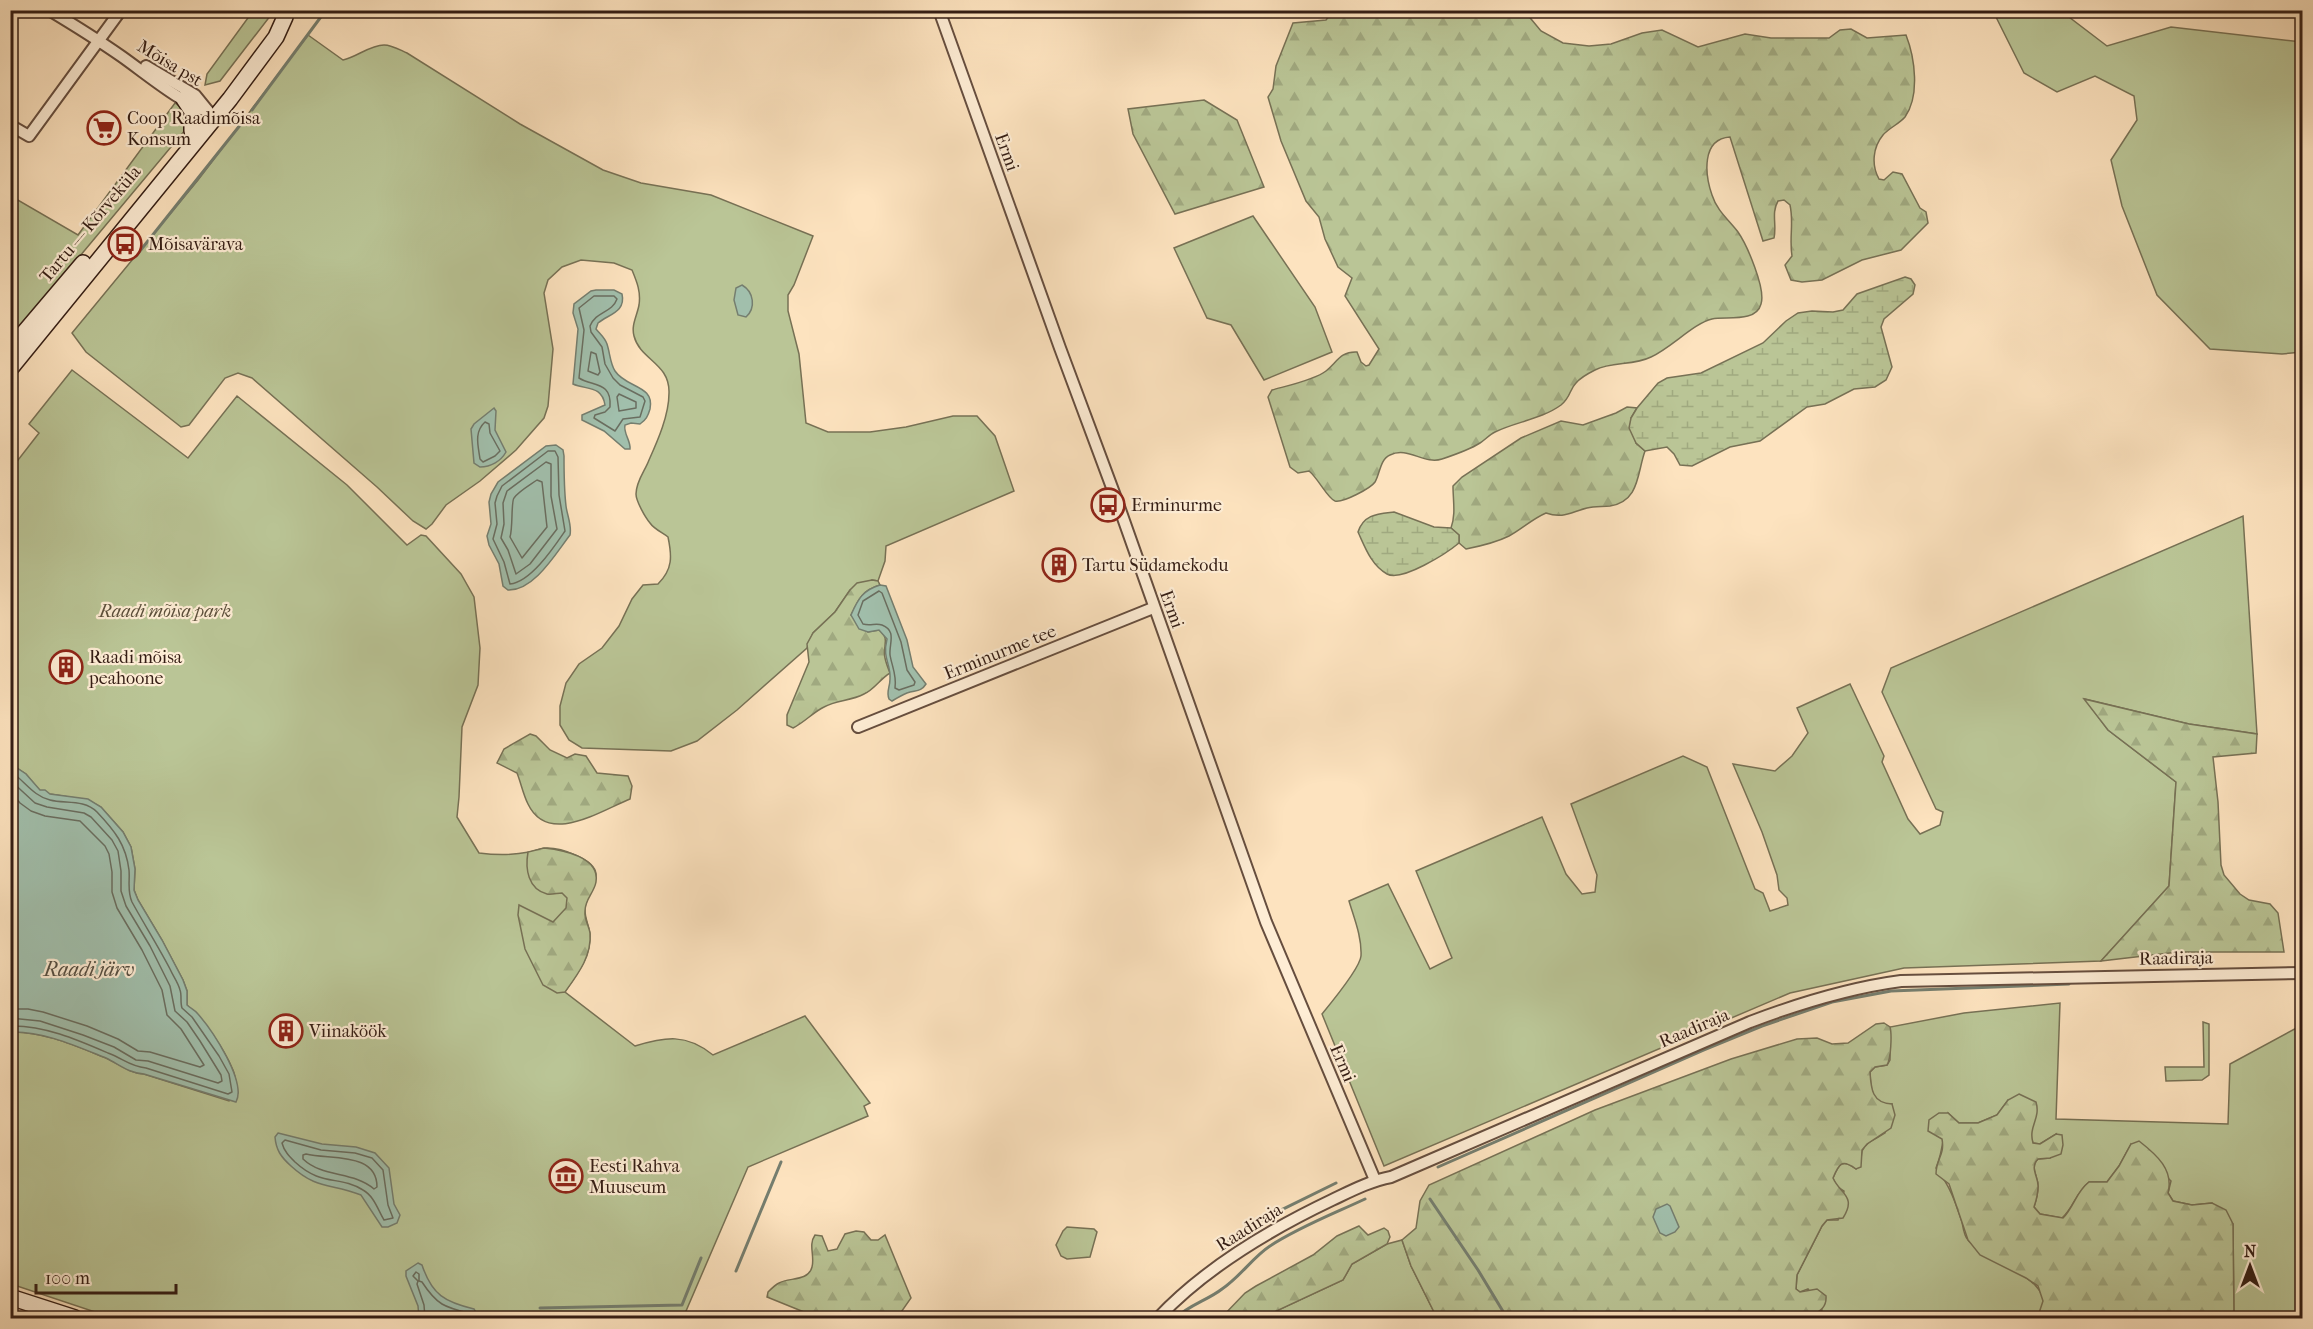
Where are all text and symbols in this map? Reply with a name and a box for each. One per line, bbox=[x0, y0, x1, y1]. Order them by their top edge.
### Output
street label: Mõisa pst bbox=[133, 36, 207, 91]
place label: Coop Raadimõisa Konsum bbox=[127, 108, 261, 150]
supermarket icon: Coop Raadimõisa Konsum bbox=[86, 110, 122, 146]
street label: Ermi bbox=[990, 130, 1023, 175]
street label: Tartu — Kõrveküla bbox=[35, 161, 146, 287]
bus stop icon: Mõisavärava bbox=[107, 226, 143, 262]
place label: Mõisavärava bbox=[148, 234, 244, 255]
bus stop icon: Erminurme bbox=[1090, 487, 1126, 523]
place label: Erminurme bbox=[1131, 495, 1222, 516]
building icon: Tartu Südamekodu bbox=[1041, 547, 1077, 583]
place label: Tartu Südamekodu bbox=[1082, 555, 1228, 576]
street label: Ermi bbox=[1155, 587, 1188, 632]
park label: Raadi mõisa park bbox=[98, 601, 231, 622]
street label: Erminurme tee bbox=[941, 620, 1059, 684]
place label: Raadi mõisa peahoone bbox=[88, 647, 183, 689]
building icon: Raadi mõisa peahoone bbox=[48, 649, 84, 685]
street label: Raadiraja bbox=[2139, 947, 2214, 970]
water label: Raadi järv bbox=[42, 958, 134, 981]
street label: Raadiraja bbox=[1656, 1004, 1733, 1053]
building icon: Viinaköök bbox=[268, 1013, 304, 1049]
place label: Viinaköök bbox=[308, 1021, 387, 1042]
street label: Ermi bbox=[1325, 1041, 1360, 1086]
place label: Eesti Rahva Muuseum bbox=[589, 1156, 680, 1198]
museum icon: Eesti Rahva Muuseum bbox=[548, 1158, 584, 1194]
street label: Raadiraja bbox=[1212, 1199, 1287, 1256]
north arrow bbox=[2220, 1236, 2280, 1296]
text: N bbox=[2244, 1242, 2257, 1261]
scale bar bbox=[36, 1257, 176, 1295]
text: 100 m bbox=[45, 1268, 90, 1289]

